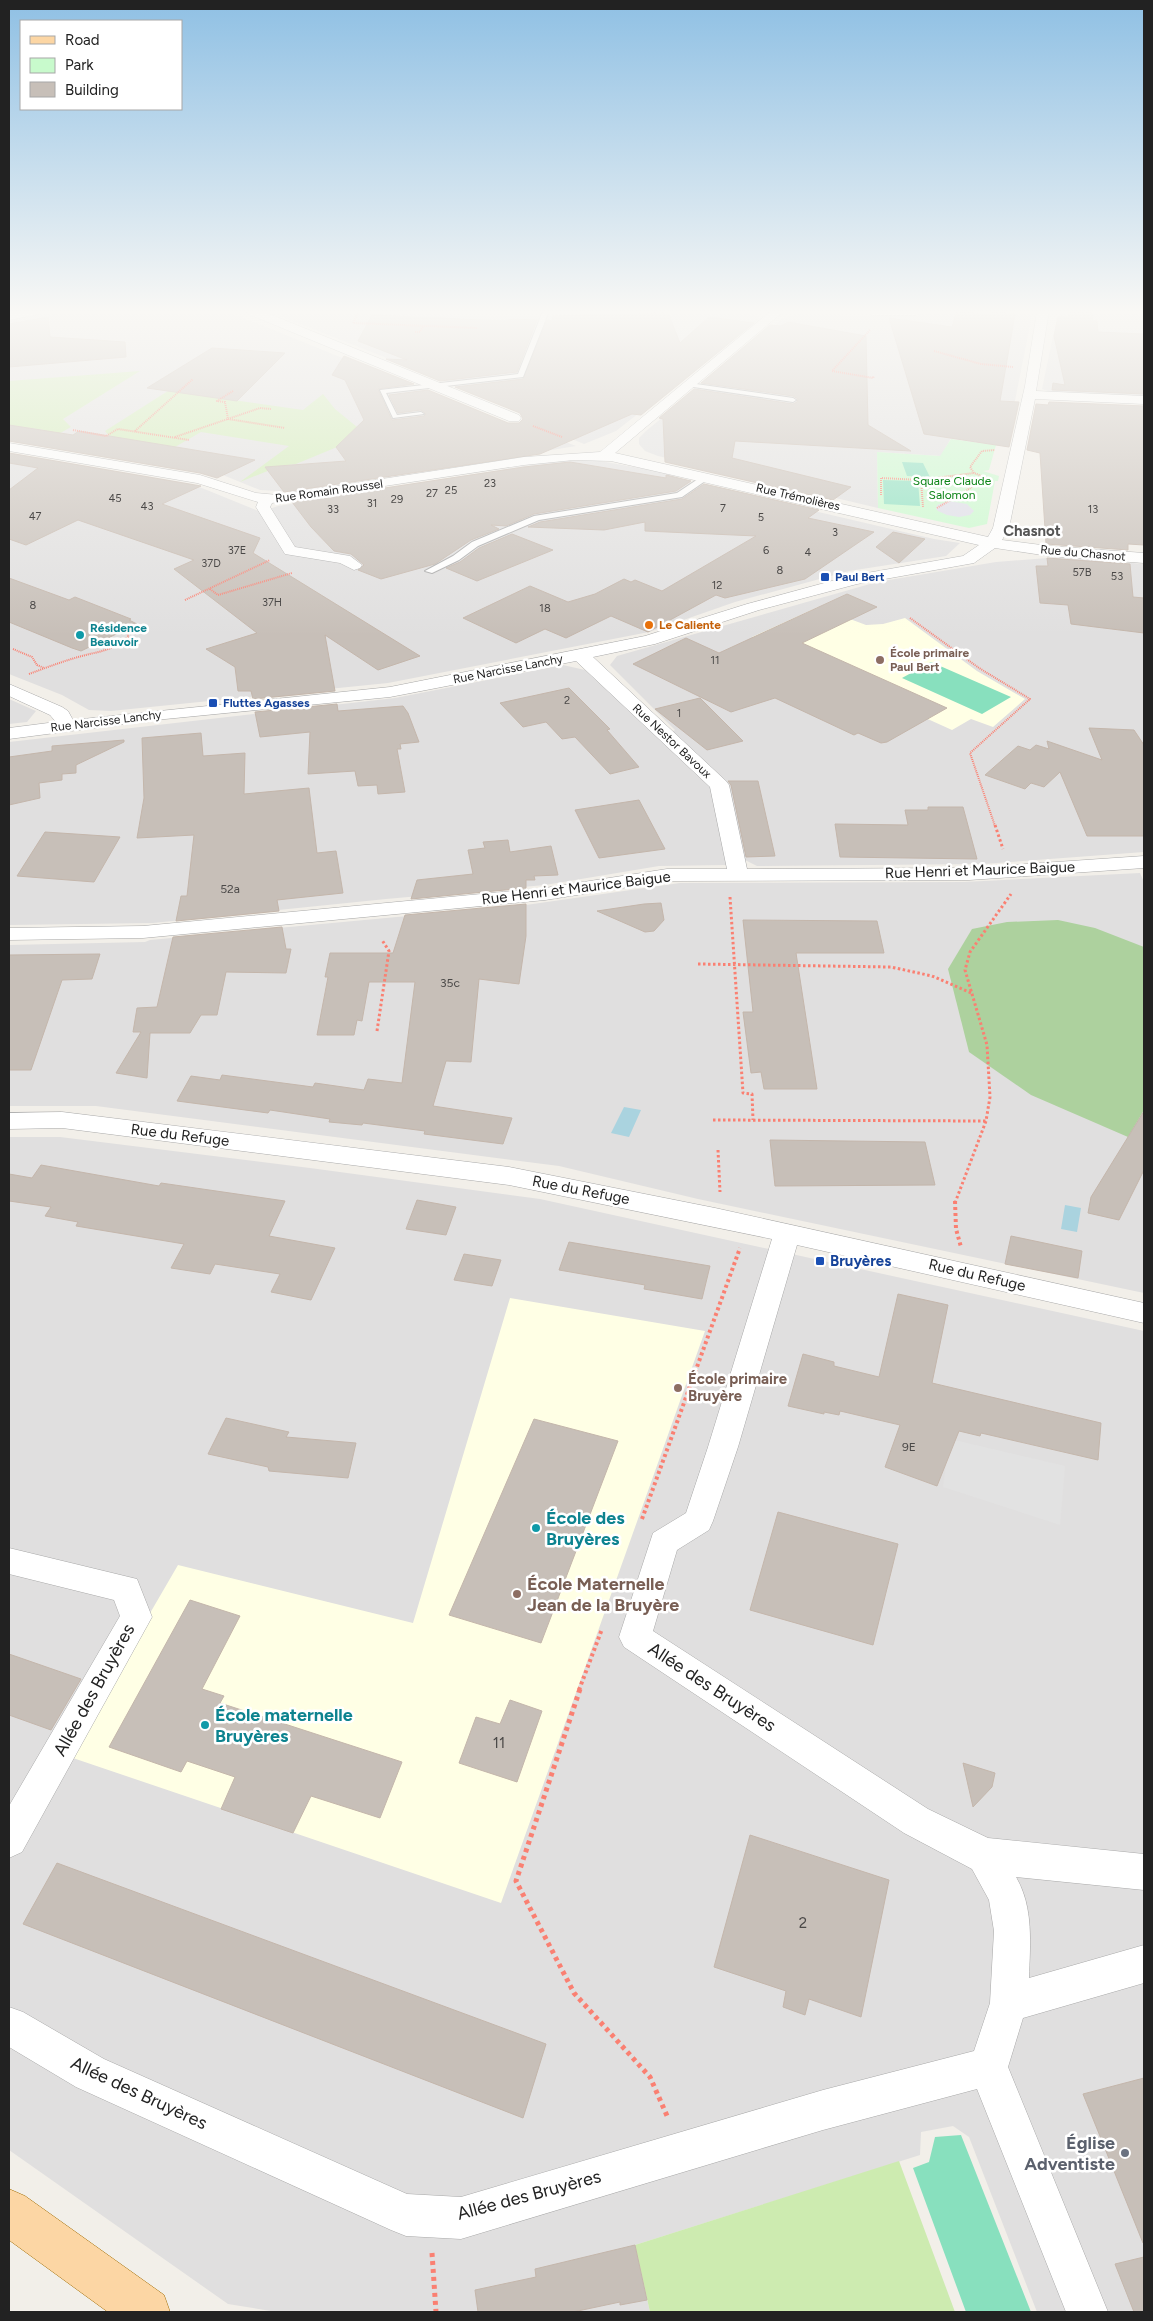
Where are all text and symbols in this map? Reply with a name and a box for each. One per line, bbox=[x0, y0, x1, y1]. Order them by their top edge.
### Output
legend bbox=[20, 20, 182, 110]
text: Road bbox=[65, 31, 100, 49]
text: Park bbox=[65, 56, 94, 74]
text: Building bbox=[65, 81, 119, 99]
park label: Square Claude Salomon bbox=[913, 474, 992, 502]
street label: Rue Romain Roussel bbox=[274, 477, 384, 505]
house number: 23 bbox=[484, 477, 496, 490]
street label: Rue Trémolières bbox=[755, 481, 842, 514]
house number: 25 bbox=[445, 484, 457, 497]
house number: 27 bbox=[426, 487, 438, 500]
house number: 45 bbox=[108, 492, 122, 505]
house number: 29 bbox=[391, 493, 403, 506]
house number: 31 bbox=[367, 497, 377, 510]
house number: 43 bbox=[141, 500, 153, 513]
house number: 7 bbox=[720, 502, 726, 515]
house number: 33 bbox=[327, 503, 339, 516]
house number: 13 bbox=[1088, 503, 1098, 516]
house number: 47 bbox=[29, 510, 41, 523]
house number: 5 bbox=[758, 511, 764, 524]
district label: Chasnot bbox=[1003, 522, 1061, 540]
house number: 3 bbox=[832, 526, 838, 539]
street label: Rue du Chasnot bbox=[1040, 542, 1127, 564]
house number: 37E bbox=[228, 544, 246, 557]
house number: 6 bbox=[763, 544, 769, 557]
house number: 4 bbox=[805, 546, 812, 559]
house number: 37D bbox=[201, 557, 221, 570]
house number: 8 bbox=[777, 564, 784, 577]
house number: 57B bbox=[1073, 566, 1092, 579]
place label: Paul Bert bbox=[835, 570, 885, 584]
house number: 53 bbox=[1111, 570, 1123, 583]
marker: Paul Bert bbox=[819, 571, 831, 583]
house number: 12 bbox=[712, 579, 722, 592]
house number: 37H bbox=[262, 596, 282, 609]
house number: 8 bbox=[30, 599, 37, 612]
house number: 18 bbox=[539, 602, 551, 615]
place label: Le Caliente bbox=[659, 618, 721, 632]
marker: Le Caliente bbox=[643, 619, 655, 631]
place label: Résidence Beauvoir bbox=[90, 621, 147, 649]
marker: Résidence Beauvoir bbox=[74, 629, 86, 641]
place label: École primaire Paul Bert bbox=[890, 646, 970, 674]
street label: Rue Narcisse Lanchy bbox=[452, 651, 565, 687]
house number: 11 bbox=[710, 654, 720, 667]
marker: École primaire Paul Bert bbox=[874, 654, 886, 666]
house number: 2 bbox=[564, 694, 570, 707]
place label: Fluttes Agasses bbox=[223, 696, 310, 710]
marker: Fluttes Agasses bbox=[207, 697, 219, 709]
street label: Rue Nestor Bavoux bbox=[630, 701, 714, 781]
street label: Rue Narcisse Lanchy bbox=[50, 707, 163, 735]
house number: 1 bbox=[677, 707, 681, 720]
street label: Rue Henri et Maurice Baigue bbox=[885, 858, 1075, 882]
street label: Rue Henri et Maurice Baigue bbox=[480, 867, 672, 909]
house number: 52a bbox=[220, 882, 240, 896]
house number: 35c bbox=[440, 976, 460, 990]
street label: Rue du Refuge bbox=[130, 1120, 230, 1150]
street label: Rue du Refuge bbox=[531, 1172, 631, 1208]
place label: Bruyères bbox=[830, 1252, 891, 1270]
marker: Bruyères bbox=[814, 1255, 826, 1267]
street label: Rue du Refuge bbox=[927, 1255, 1027, 1295]
place label: École primaire Bruyère bbox=[688, 1370, 788, 1405]
marker: École primaire Bruyère bbox=[672, 1382, 684, 1394]
house number: 9E bbox=[902, 1440, 916, 1454]
place label: École des Bruyères bbox=[546, 1507, 625, 1550]
marker: École des Bruyères bbox=[530, 1522, 542, 1534]
place label: École Maternelle Jean de la Bruyère bbox=[527, 1573, 679, 1616]
marker: École Maternelle Jean de la Bruyère bbox=[511, 1588, 523, 1600]
street label: Allée des Bruyères bbox=[49, 1620, 139, 1760]
street label: Allée des Bruyères bbox=[644, 1637, 780, 1737]
place label: École maternelle Bruyères bbox=[215, 1704, 353, 1747]
marker: École maternelle Bruyères bbox=[199, 1719, 211, 1731]
house number: 11 bbox=[493, 1734, 505, 1752]
house number: 2 bbox=[799, 1914, 807, 1932]
street label: Allée des Bruyères bbox=[67, 2052, 211, 2134]
place label: Église Adventiste bbox=[1024, 2132, 1115, 2175]
marker: Église Adventiste bbox=[1119, 2147, 1131, 2159]
street label: Allée des Bruyères bbox=[455, 2165, 603, 2225]

